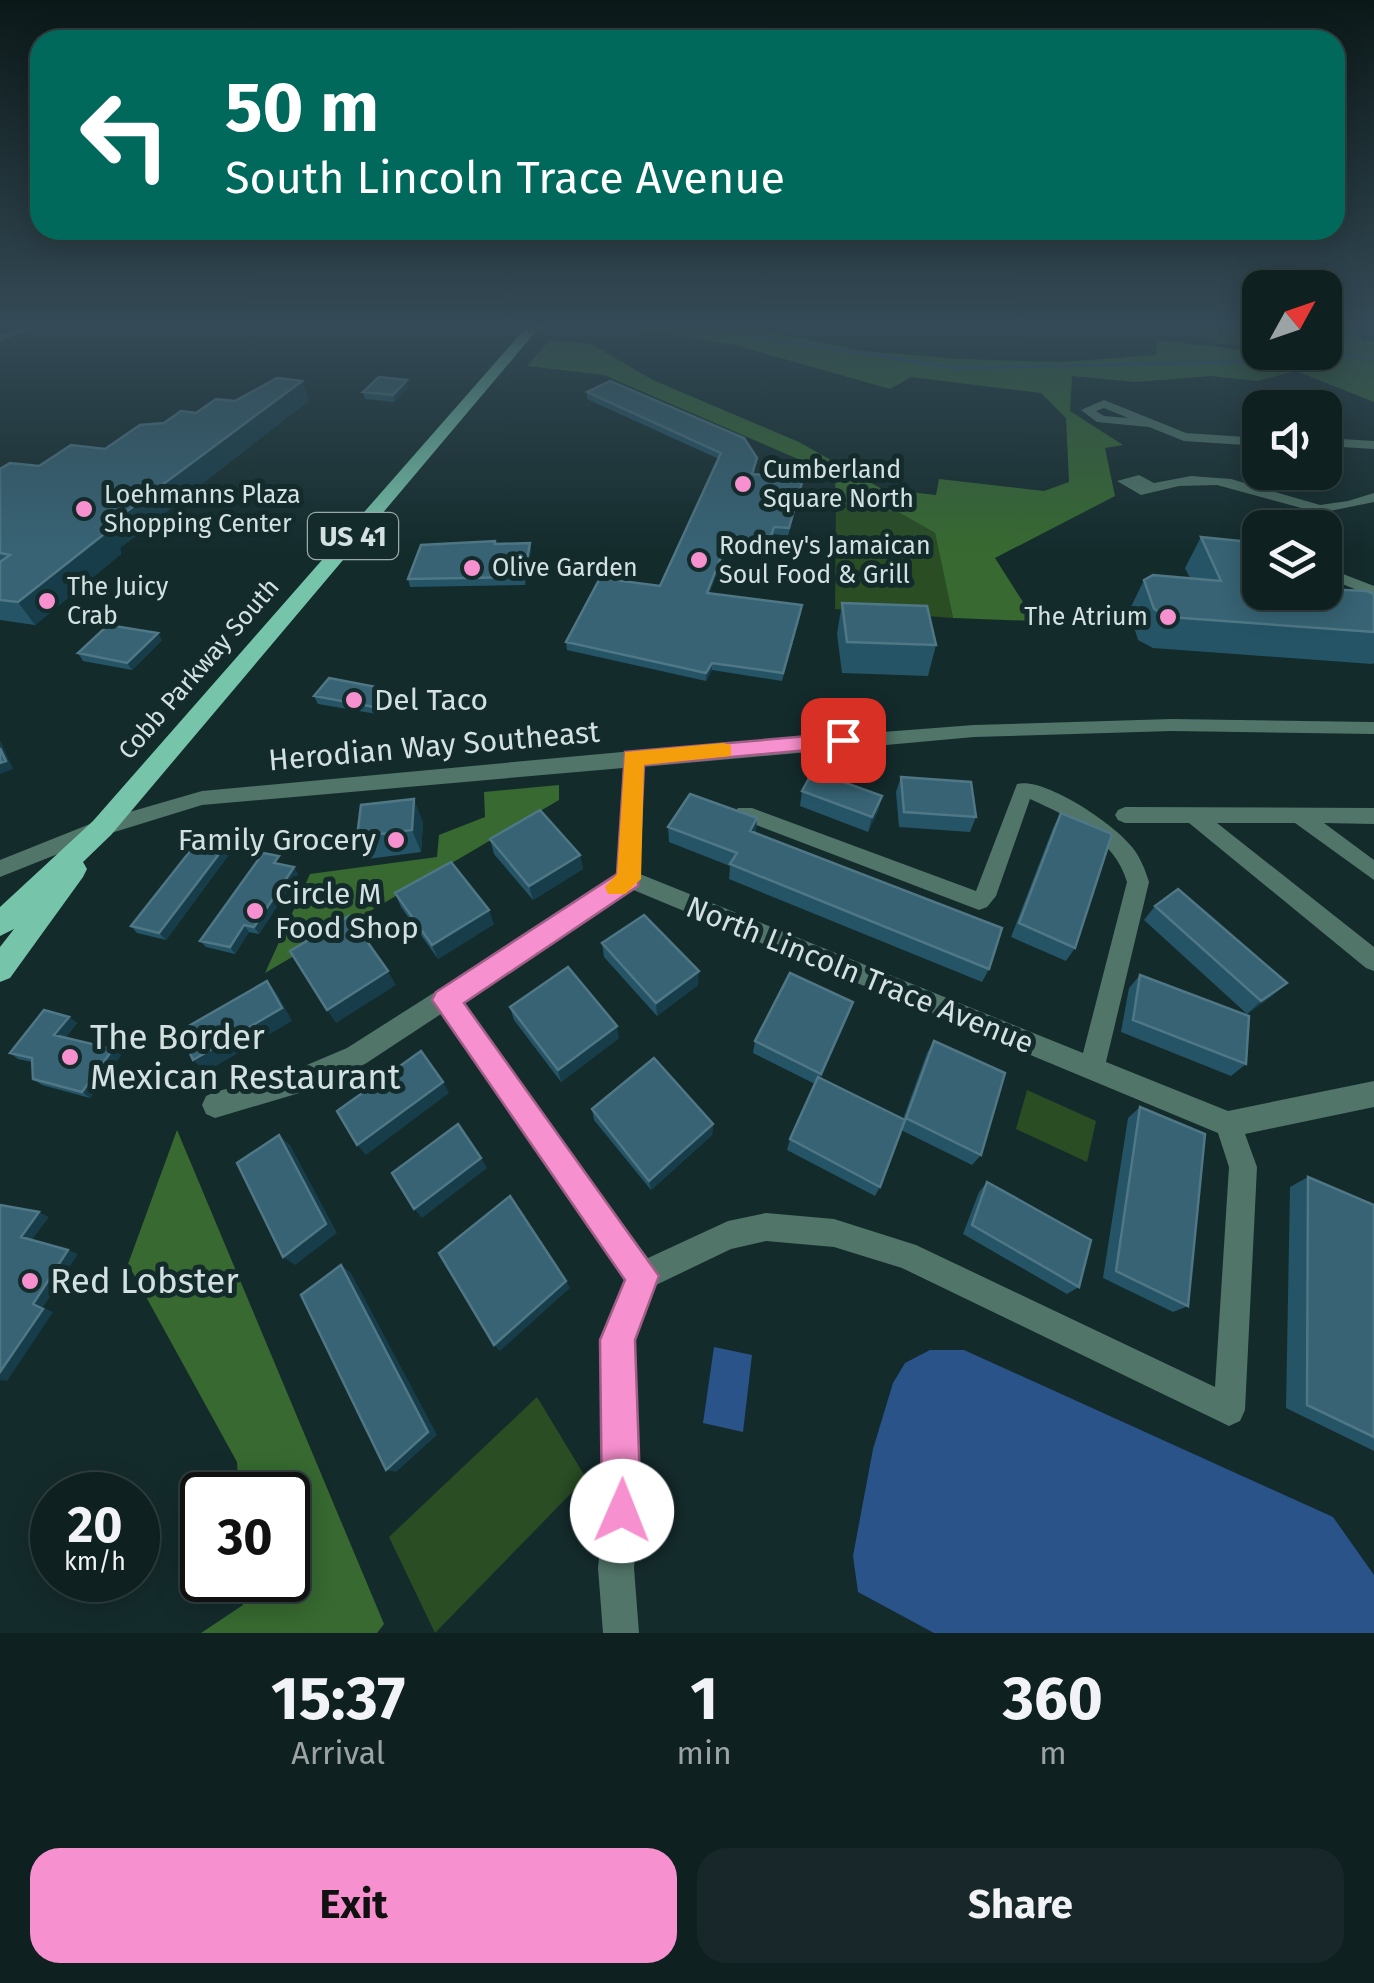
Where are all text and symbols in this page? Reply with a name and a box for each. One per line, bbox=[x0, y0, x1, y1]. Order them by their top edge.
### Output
text: 50 m bbox=[225, 66, 379, 150]
icon: left bbox=[60, 70, 190, 200]
text: South Lincoln Trace Avenue bbox=[225, 151, 785, 205]
north arrow bbox=[1242, 270, 1342, 370]
map controls bbox=[1242, 270, 1342, 610]
button: sound bbox=[1242, 390, 1342, 490]
place label: Cumberland Square North bbox=[763, 455, 914, 514]
marker: Cumberland Square North bbox=[732, 473, 754, 495]
place label: Loehmanns Plaza Shopping Center bbox=[104, 480, 301, 539]
marker: Loehmanns Plaza Shopping Center bbox=[73, 498, 95, 520]
button: layers bbox=[1242, 510, 1342, 610]
road number: US 41 bbox=[308, 513, 398, 559]
place label: Rodney's Jamaican Soul Food & Grill bbox=[719, 531, 931, 590]
marker: Rodney's Jamaican Soul Food & Grill bbox=[688, 549, 710, 571]
place label: Olive Garden bbox=[492, 553, 638, 583]
marker: Olive Garden bbox=[461, 557, 483, 579]
place label: The Juicy Crab bbox=[67, 572, 169, 631]
street label: Cobb Parkway South bbox=[112, 572, 286, 766]
marker: The Juicy Crab bbox=[36, 590, 58, 612]
place label: The Atrium bbox=[1024, 602, 1148, 632]
marker: The Atrium bbox=[1157, 606, 1179, 628]
place label: Del Taco bbox=[374, 682, 488, 718]
marker: Del Taco bbox=[343, 689, 365, 711]
pin bbox=[801, 698, 886, 783]
icon: arrive bbox=[816, 713, 871, 768]
street label: Herodian Way Southeast bbox=[267, 714, 601, 778]
place label: Family Grocery bbox=[178, 822, 376, 858]
marker: Family Grocery bbox=[385, 829, 407, 851]
place label: Circle M Food Shop bbox=[275, 876, 419, 946]
street label: North Lincoln Trace Avenue bbox=[681, 889, 1039, 1061]
marker: Circle M Food Shop bbox=[244, 900, 266, 922]
place label: The Border Mexican Restaurant bbox=[90, 1016, 401, 1098]
marker: The Border Mexican Restaurant bbox=[59, 1046, 81, 1068]
place label: Red Lobster bbox=[50, 1260, 239, 1302]
marker: Red Lobster bbox=[19, 1270, 41, 1292]
position arrow bbox=[570, 1459, 674, 1563]
speed limit sign: 30 bbox=[180, 1472, 310, 1602]
text: 20 bbox=[67, 1495, 123, 1555]
text: km/h bbox=[64, 1547, 126, 1577]
text: 15:37 bbox=[271, 1663, 405, 1735]
text: 1 bbox=[690, 1663, 718, 1735]
text: 360 bbox=[1003, 1663, 1103, 1735]
text: Arrival bbox=[291, 1734, 385, 1772]
text: min bbox=[677, 1734, 732, 1772]
text: m bbox=[1039, 1734, 1067, 1772]
button: Exit bbox=[30, 1848, 677, 1963]
button: Share bbox=[697, 1848, 1344, 1963]

